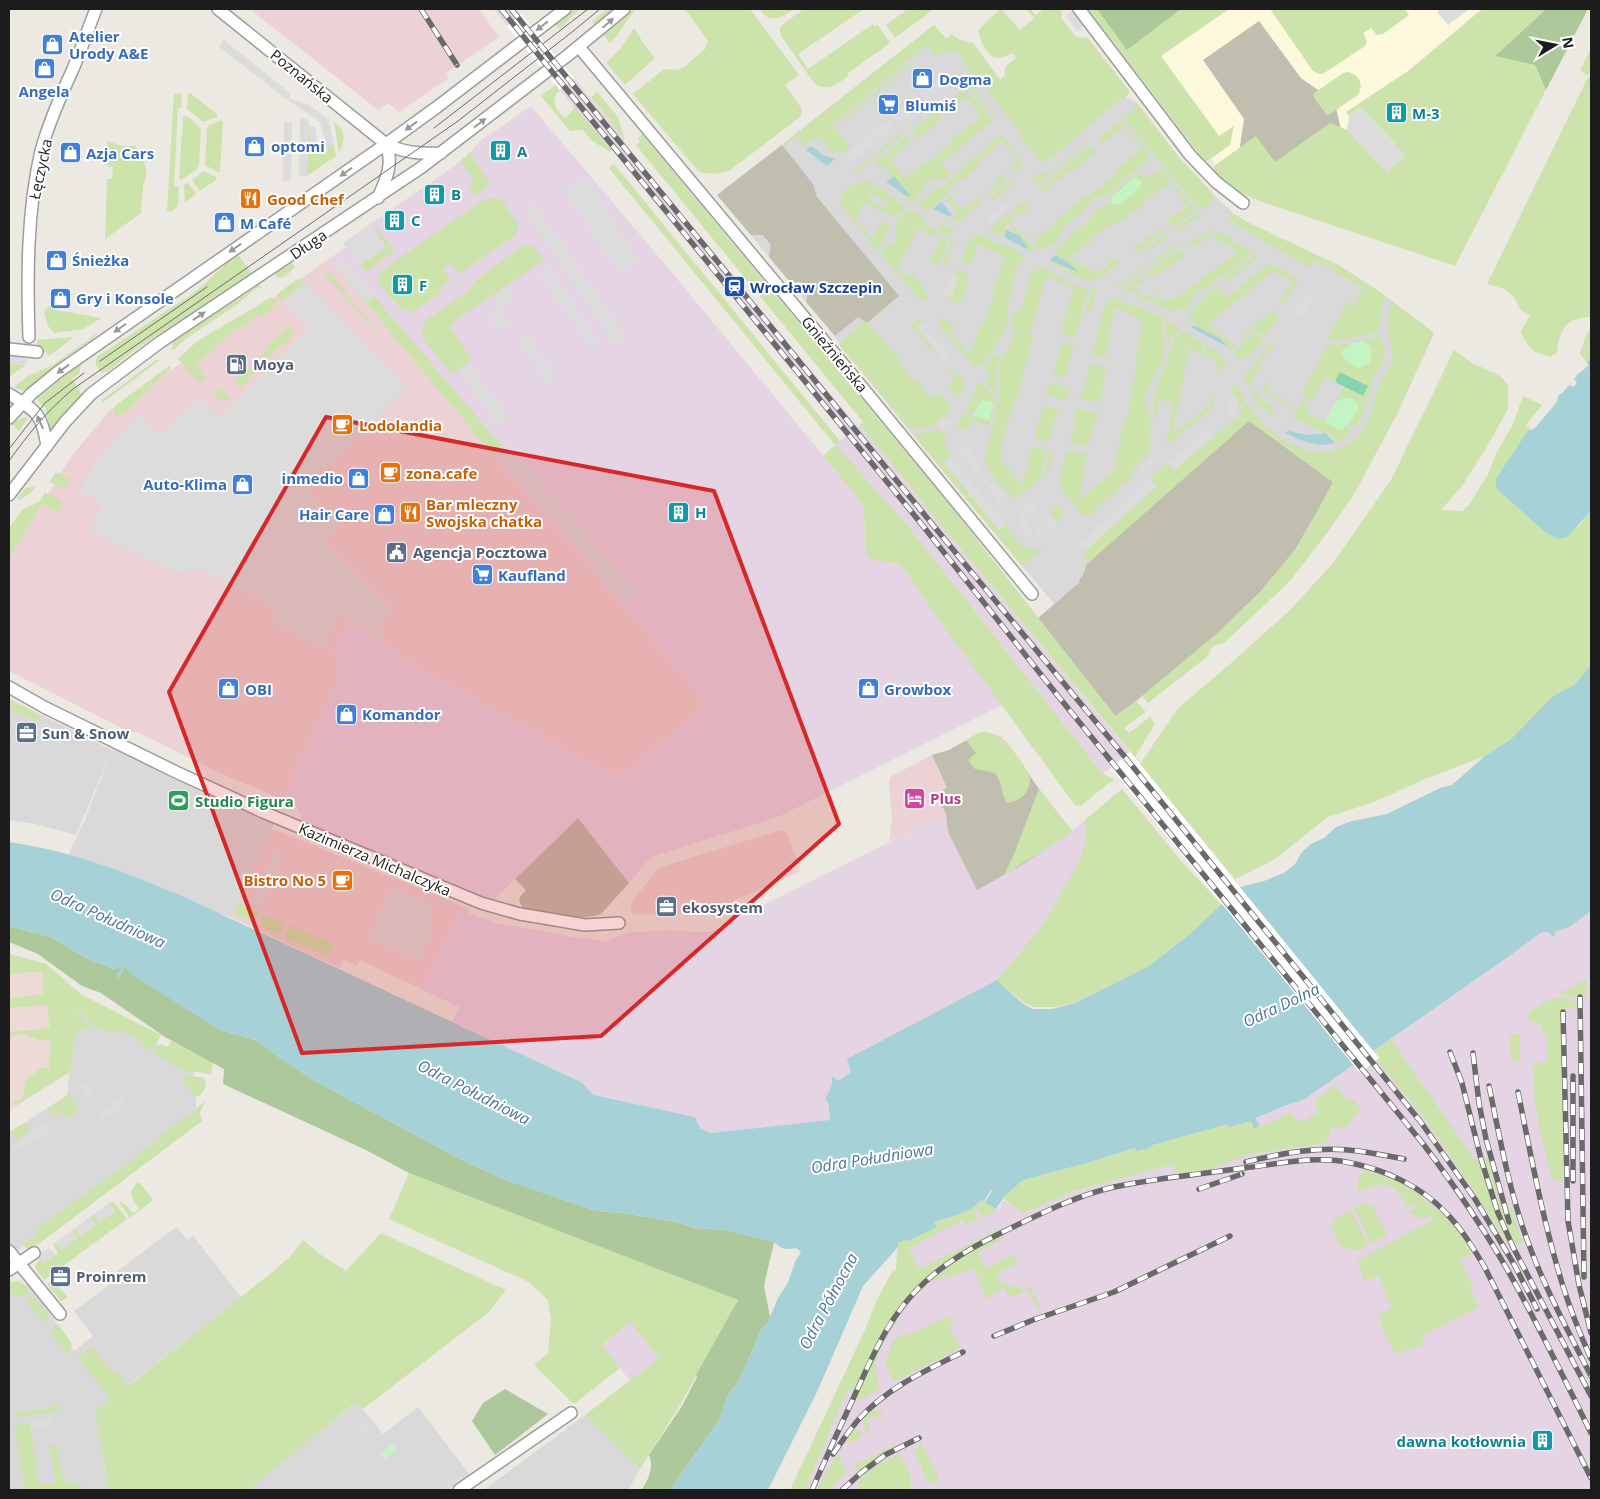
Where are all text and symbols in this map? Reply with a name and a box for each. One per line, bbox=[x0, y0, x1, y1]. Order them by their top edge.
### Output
one-way arrow bbox=[601, 17, 613, 29]
north arrow bbox=[1530, 20, 1580, 70]
one-way arrow bbox=[536, 21, 549, 32]
place label: Atelier Urody A&E bbox=[69, 26, 148, 63]
shop icon: Atelier Urody A&E bbox=[41, 33, 65, 57]
text: N bbox=[1558, 35, 1579, 50]
street label: Poznańska bbox=[266, 45, 338, 107]
shop icon: Angela bbox=[32, 56, 56, 80]
shop icon: Dogma bbox=[911, 67, 935, 91]
place label: Dogma bbox=[939, 69, 992, 89]
place label: Angela bbox=[18, 81, 70, 101]
supermarket icon: Blumiś bbox=[877, 93, 901, 117]
place label: Blumiś bbox=[905, 95, 956, 115]
building icon: M-3 bbox=[1384, 101, 1408, 125]
place label: M-3 bbox=[1412, 103, 1440, 123]
one-way arrow bbox=[473, 118, 487, 128]
one-way arrow bbox=[404, 121, 417, 131]
shop icon: optomi bbox=[243, 134, 267, 158]
place label: optomi bbox=[271, 136, 325, 156]
street label: Łęczycka bbox=[24, 137, 56, 201]
building icon: A bbox=[489, 139, 513, 163]
shop icon: Azja Cars bbox=[58, 141, 82, 165]
place label: A bbox=[517, 141, 528, 161]
place label: Azja Cars bbox=[86, 143, 154, 163]
one-way arrow bbox=[340, 166, 353, 177]
building icon: B bbox=[423, 182, 447, 206]
place label: B bbox=[451, 184, 461, 204]
restaurant icon: Good Chef bbox=[239, 187, 263, 211]
place label: Good Chef bbox=[267, 189, 345, 209]
building icon: C bbox=[383, 208, 407, 232]
place label: C bbox=[411, 210, 421, 230]
shop icon: M Café bbox=[212, 211, 236, 235]
place label: M Café bbox=[240, 213, 291, 233]
street label: Długa bbox=[286, 224, 330, 264]
one-way arrow bbox=[229, 243, 242, 253]
shop icon: Śnieżka bbox=[44, 248, 68, 272]
place label: Śnieżka bbox=[72, 250, 129, 270]
building icon: F bbox=[391, 273, 415, 297]
place label: F bbox=[419, 275, 427, 295]
station icon: Wrocław Szczepin bbox=[722, 275, 746, 299]
place label: Wrocław Szczepin bbox=[750, 277, 882, 297]
shop icon: Gry i Konsole bbox=[48, 286, 72, 310]
place label: Gry i Konsole bbox=[76, 288, 174, 308]
one-way arrow bbox=[192, 311, 206, 320]
street label: Gnieźnieńska bbox=[797, 312, 873, 396]
one-way arrow bbox=[113, 323, 127, 333]
fuel station icon: Moya bbox=[225, 352, 249, 376]
place label: Moya bbox=[253, 354, 294, 374]
one-way arrow bbox=[57, 363, 70, 374]
cafe icon: Lodolandia bbox=[331, 413, 355, 437]
one-way arrow bbox=[36, 414, 45, 429]
place label: Lodolandia bbox=[359, 415, 442, 435]
cafe icon: zona.cafe bbox=[378, 461, 402, 485]
place label: zona.cafe bbox=[406, 463, 477, 483]
shop icon: inmedio bbox=[347, 466, 371, 490]
place label: inmedio bbox=[282, 468, 343, 488]
shop icon: Auto-Klima bbox=[231, 472, 255, 496]
place label: Auto-Klima bbox=[143, 474, 227, 494]
place label: Bar mleczny Swojska chatka bbox=[426, 494, 542, 531]
building icon: H bbox=[667, 500, 691, 524]
restaurant icon: Bar mleczny Swojska chatka bbox=[398, 501, 422, 525]
shop icon: Hair Care bbox=[373, 502, 397, 526]
place label: H bbox=[695, 502, 706, 522]
place label: Hair Care bbox=[299, 504, 369, 524]
public building icon: Agencja Pocztowa bbox=[385, 540, 409, 564]
place label: Agencja Pocztowa bbox=[413, 542, 547, 562]
supermarket icon: Kaufland bbox=[470, 563, 494, 587]
place label: Kaufland bbox=[498, 565, 566, 585]
shop icon: OBI bbox=[217, 677, 241, 701]
shop icon: Growbox bbox=[856, 677, 880, 701]
place label: OBI bbox=[245, 679, 272, 699]
place label: Growbox bbox=[884, 679, 952, 699]
shop icon: Komandor bbox=[334, 702, 358, 726]
place label: Komandor bbox=[362, 704, 441, 724]
office icon: Sun & Snow bbox=[14, 721, 38, 745]
place label: Sun & Snow bbox=[42, 723, 129, 743]
hotel icon: Plus bbox=[902, 786, 926, 810]
place label: Plus bbox=[930, 788, 961, 808]
sports icon: Studio Figura bbox=[167, 789, 191, 813]
place label: Studio Figura bbox=[195, 791, 294, 811]
street label: Kazimierza Michalczyka bbox=[296, 818, 454, 900]
cafe icon: Bistro No 5 bbox=[330, 868, 354, 892]
place label: Bistro No 5 bbox=[243, 870, 326, 890]
water label: Odra Południowa bbox=[47, 883, 169, 953]
office icon: ekosystem bbox=[654, 895, 678, 919]
place label: ekosystem bbox=[682, 897, 763, 917]
water label: Odra Dolna bbox=[1239, 978, 1323, 1032]
water label: Odra Południowa bbox=[414, 1054, 534, 1130]
water label: Odra Południowa bbox=[809, 1137, 935, 1179]
water label: Odra Północna bbox=[793, 1249, 863, 1353]
office icon: Proinrem bbox=[48, 1264, 72, 1288]
place label: Proinrem bbox=[76, 1266, 146, 1286]
building icon: dawna kotłownia bbox=[1530, 1429, 1554, 1453]
place label: dawna kotłownia bbox=[1396, 1431, 1526, 1451]

